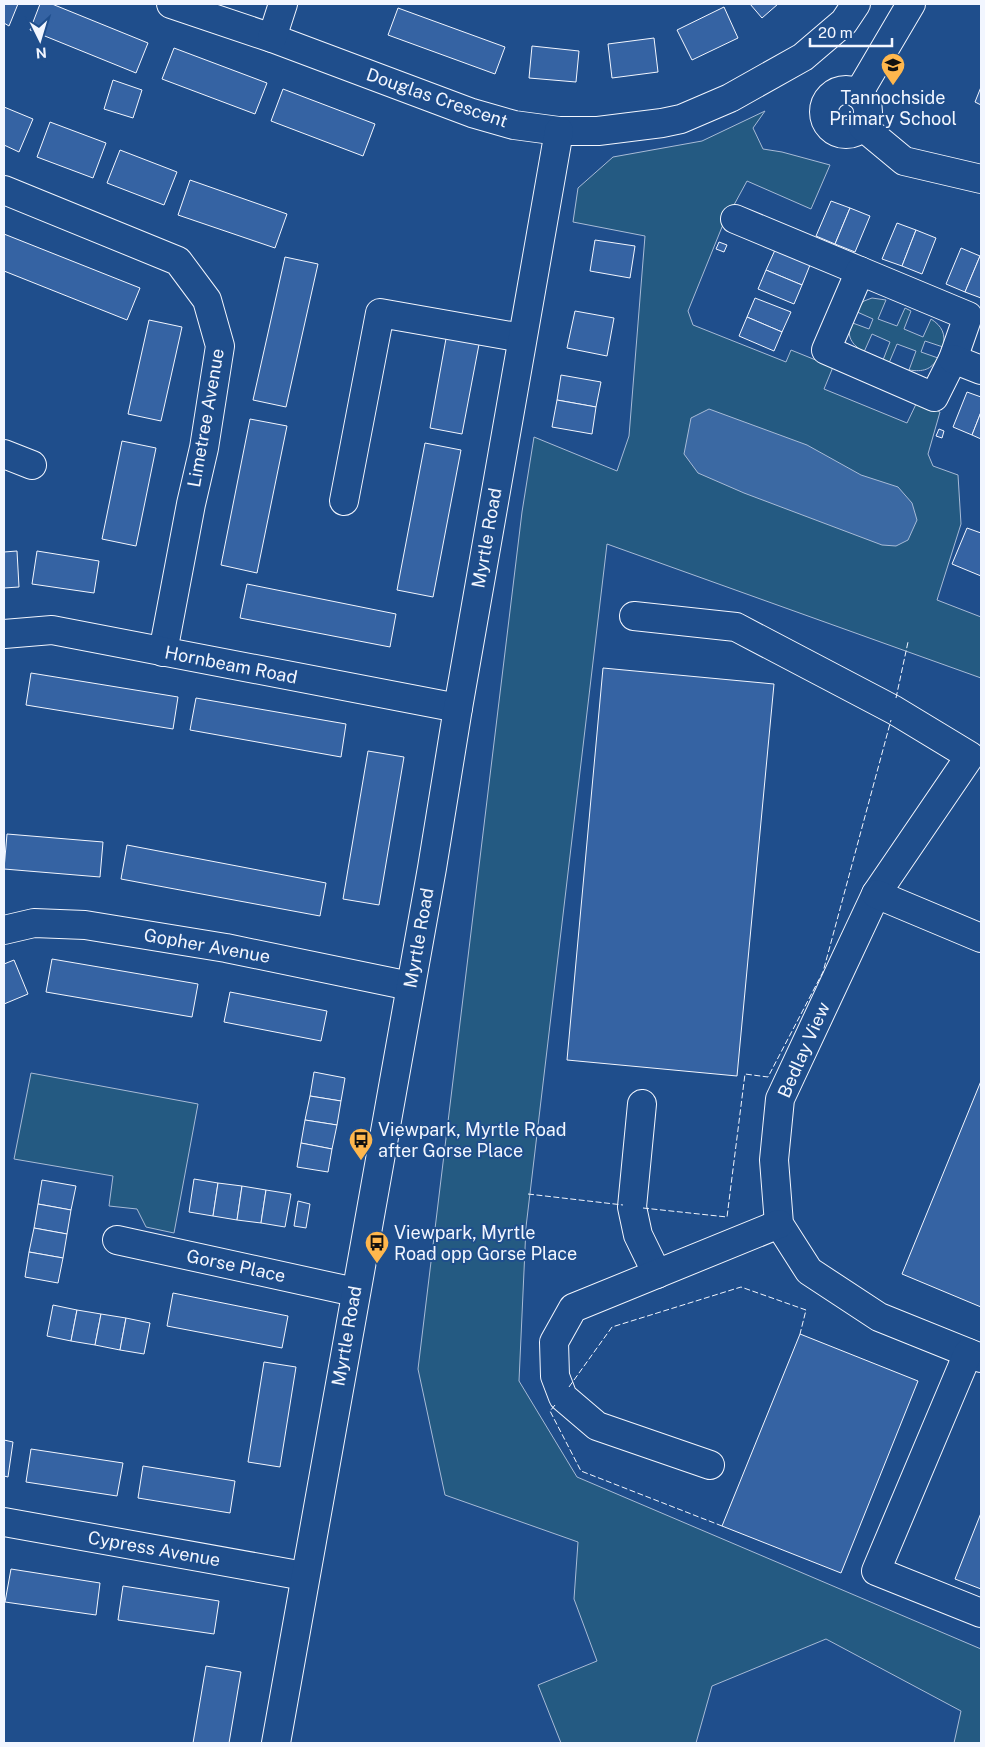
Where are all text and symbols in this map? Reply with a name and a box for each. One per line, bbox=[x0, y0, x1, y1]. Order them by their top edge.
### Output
north arrow bbox=[15, 15, 65, 65]
scale bar bbox=[810, 15, 892, 47]
text: 20 m bbox=[818, 24, 853, 41]
text: N bbox=[35, 45, 47, 61]
school or university icon: Tannochside Primary School bbox=[880, 52, 906, 86]
street label: Douglas Crescent bbox=[364, 63, 511, 132]
place label: Tannochside Primary School bbox=[829, 87, 957, 129]
street label: Limetree Avenue bbox=[183, 347, 228, 489]
street label: Myrtle Road bbox=[467, 486, 506, 590]
street label: Hornbeam Road bbox=[163, 641, 299, 688]
street label: Myrtle Road bbox=[399, 886, 438, 990]
street label: Gopher Avenue bbox=[142, 924, 272, 967]
street label: Bedlay View bbox=[773, 999, 834, 1101]
place label: Viewpark, Myrtle Road after Gorse Place bbox=[378, 1119, 566, 1161]
bus stop icon: Viewpark, Myrtle Road after Gorse Place bbox=[348, 1127, 374, 1161]
place label: Viewpark, Myrtle Road opp Gorse Place bbox=[394, 1222, 577, 1264]
bus stop icon: Viewpark, Myrtle Road opp Gorse Place bbox=[364, 1230, 390, 1264]
street label: Gorse Place bbox=[185, 1245, 288, 1286]
street label: Myrtle Road bbox=[327, 1284, 366, 1388]
street label: Cypress Avenue bbox=[86, 1527, 222, 1570]

